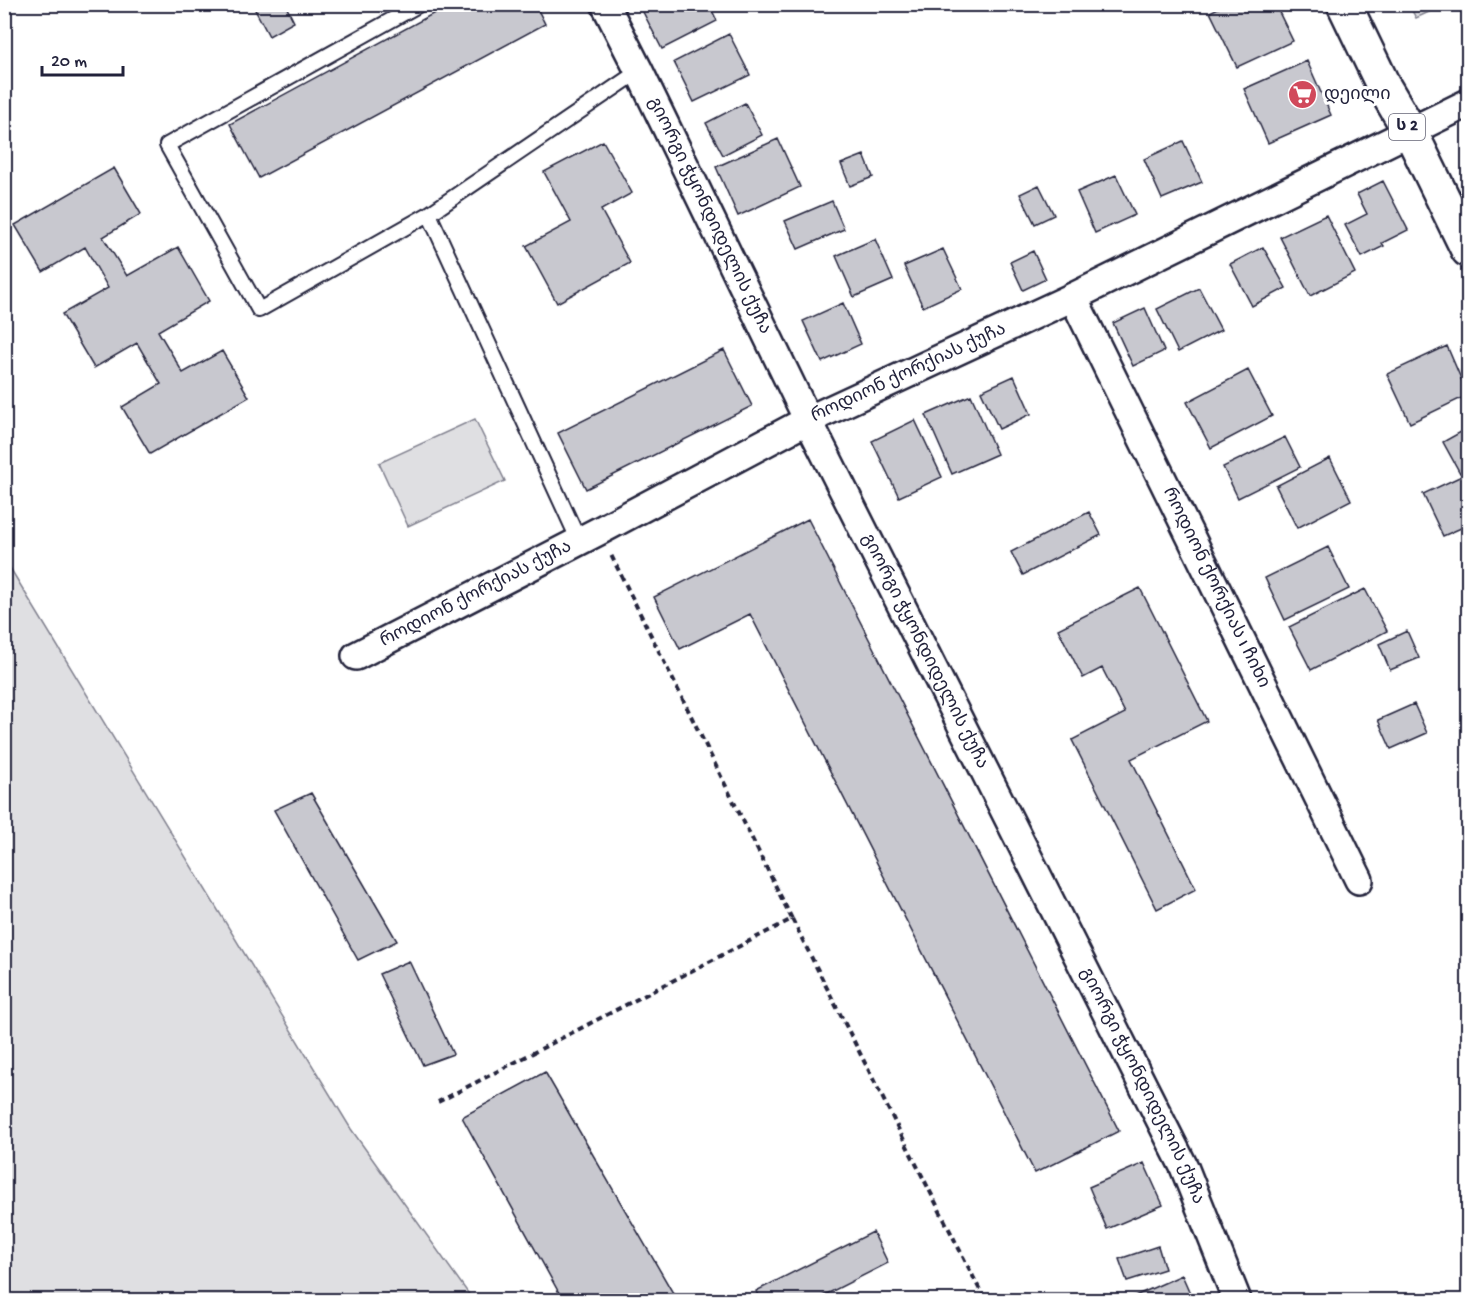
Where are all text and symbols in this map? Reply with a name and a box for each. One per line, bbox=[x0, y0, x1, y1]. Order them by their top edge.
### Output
scale bar bbox=[42, 39, 123, 77]
text: 20 m bbox=[51, 52, 87, 73]
supermarket icon: დეილი bbox=[1287, 79, 1319, 111]
place label: დეილი bbox=[1324, 85, 1391, 106]
street label: გიორგი ჭყონდიდელის ქუჩა bbox=[643, 94, 775, 338]
road number: ს 2 bbox=[1389, 114, 1425, 140]
street label: როდიონ ქორქიას ქუჩა bbox=[808, 319, 1009, 427]
street label: როდიონ ქორქიას I ჩიხი bbox=[1158, 484, 1274, 692]
street label: გიორგი ჭყონდიდელის ქუჩა bbox=[856, 530, 992, 773]
street label: როდიონ ქორქიას ქუჩა bbox=[376, 536, 575, 652]
street label: გიორგი ჭყონდიდელის ქუჩა bbox=[1075, 964, 1208, 1207]

